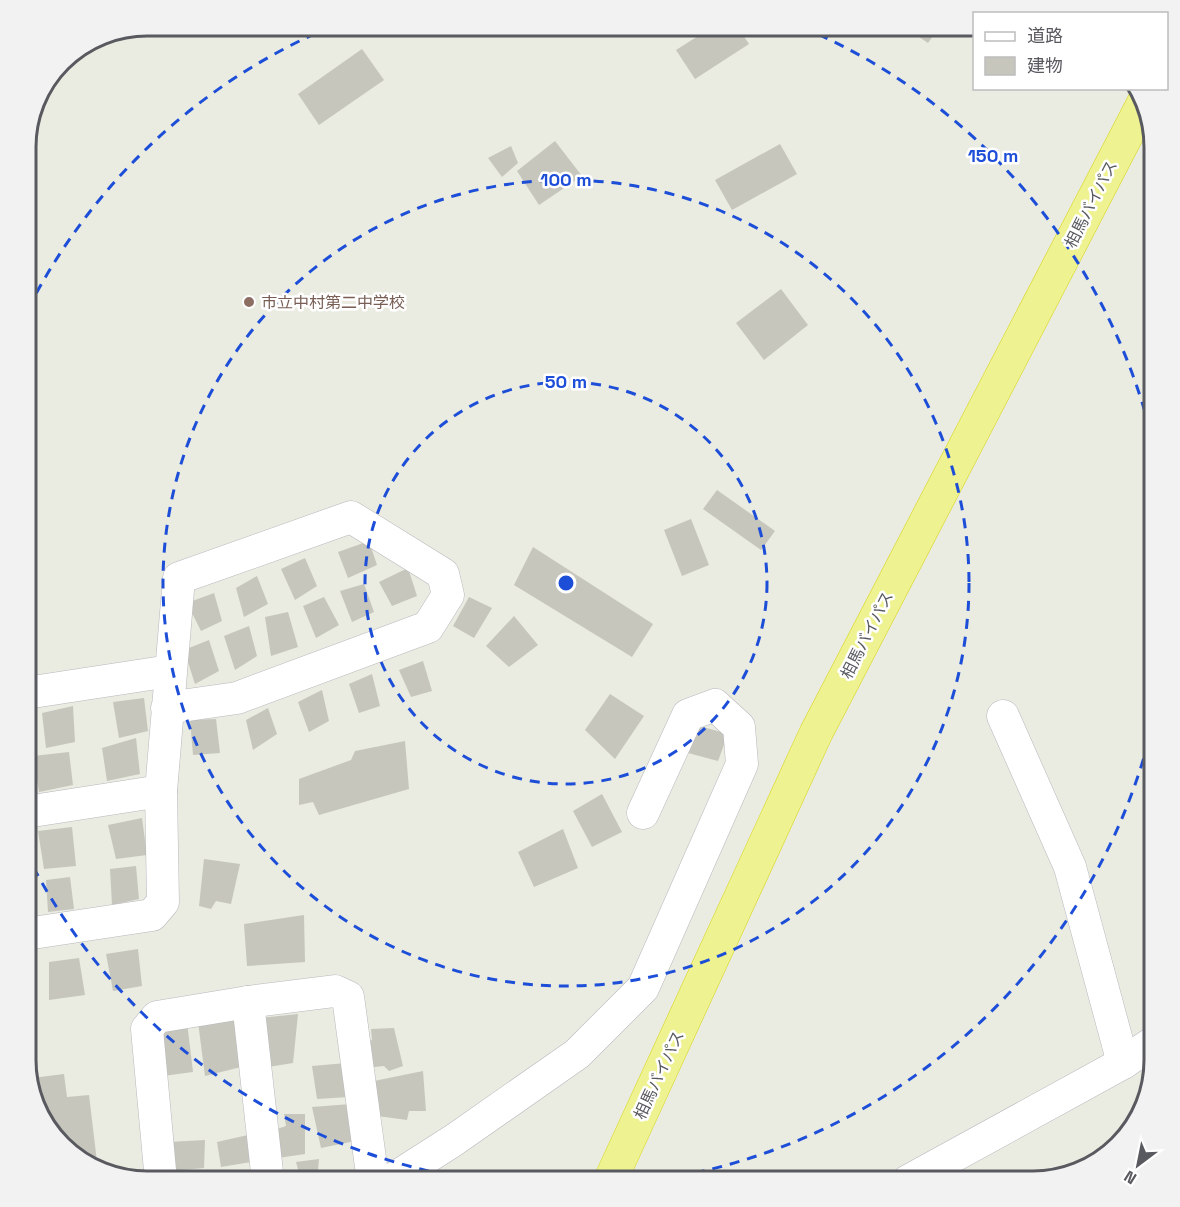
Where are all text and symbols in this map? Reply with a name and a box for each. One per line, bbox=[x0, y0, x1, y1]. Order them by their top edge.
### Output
legend bbox=[973, 12, 1168, 90]
text: 道路 bbox=[1027, 24, 1063, 47]
text: 建物 bbox=[1027, 54, 1063, 77]
text: 150 m bbox=[968, 144, 1018, 167]
street label: 相馬バイパス bbox=[1060, 157, 1122, 251]
text: 100 m bbox=[540, 168, 592, 191]
place label: 市立中村第二中学校 bbox=[261, 292, 405, 313]
marker: 市立中村第二中学校 bbox=[242, 295, 256, 309]
text: 50 m bbox=[545, 370, 587, 393]
centre of rings bbox=[556, 573, 576, 593]
street label: 相馬バイパス bbox=[836, 588, 898, 682]
street label: 相馬バイパス bbox=[629, 1027, 689, 1123]
north arrow bbox=[1108, 1135, 1168, 1195]
text: N bbox=[1120, 1166, 1140, 1189]

